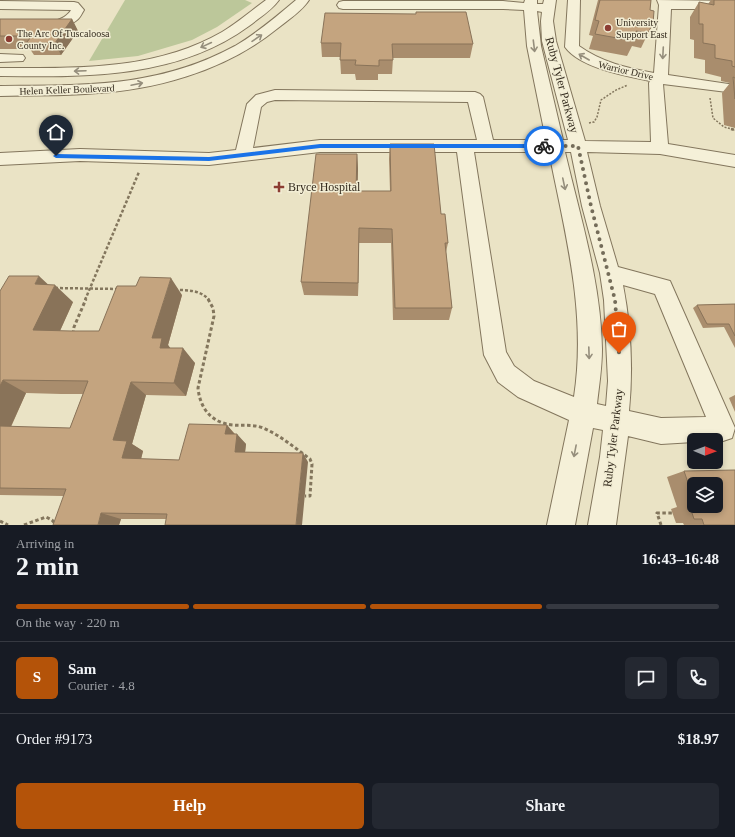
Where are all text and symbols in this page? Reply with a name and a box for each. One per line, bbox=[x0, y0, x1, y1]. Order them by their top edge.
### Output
place label: University Support East bbox=[616, 17, 668, 40]
marker: University Support East bbox=[603, 23, 613, 33]
place label: The Arc Of Tuscaloosa County Inc. bbox=[17, 28, 110, 51]
marker: The Arc Of Tuscaloosa County Inc. bbox=[4, 34, 14, 44]
one-way arrow bbox=[251, 34, 262, 42]
street label: Ruby Tyler Parkway bbox=[542, 35, 582, 135]
one-way arrow bbox=[530, 39, 538, 52]
one-way arrow bbox=[201, 42, 213, 49]
one-way arrow bbox=[659, 46, 666, 59]
one-way arrow bbox=[578, 52, 590, 60]
street label: Warrior Drive bbox=[597, 59, 655, 82]
one-way arrow bbox=[74, 68, 87, 75]
one-way arrow bbox=[130, 79, 143, 87]
street label: Helen Keller Boulevard bbox=[19, 82, 115, 97]
pin bbox=[39, 115, 73, 156]
icon: home bbox=[45, 121, 67, 143]
courier bbox=[524, 126, 564, 166]
icon: bike bbox=[533, 135, 555, 157]
one-way arrow bbox=[561, 177, 569, 190]
place label: Bryce Hospital bbox=[288, 180, 361, 194]
marker: Bryce Hospital bbox=[273, 181, 285, 193]
pin bbox=[602, 312, 636, 353]
icon: bag bbox=[608, 318, 630, 340]
one-way arrow bbox=[586, 346, 593, 359]
street label: Ruby Tyler Parkway bbox=[600, 388, 626, 488]
north arrow bbox=[687, 433, 723, 469]
map controls bbox=[687, 433, 723, 513]
one-way arrow bbox=[571, 444, 579, 457]
button: layers bbox=[687, 477, 723, 513]
text: Arriving in bbox=[16, 536, 74, 551]
text: 16:43–16:48 bbox=[642, 551, 719, 567]
text: 2 min bbox=[16, 552, 79, 581]
text: On the way · 220 m bbox=[16, 615, 120, 630]
button: chat bbox=[625, 657, 667, 699]
button: phone bbox=[677, 657, 719, 699]
text: Sam bbox=[68, 661, 96, 677]
text: S bbox=[33, 669, 41, 685]
text: Courier · 4.8 bbox=[68, 678, 135, 693]
text: Order #9173 bbox=[16, 731, 92, 747]
text: $18.97 bbox=[678, 731, 719, 747]
button: Help bbox=[16, 783, 364, 829]
button: Share bbox=[372, 783, 719, 829]

